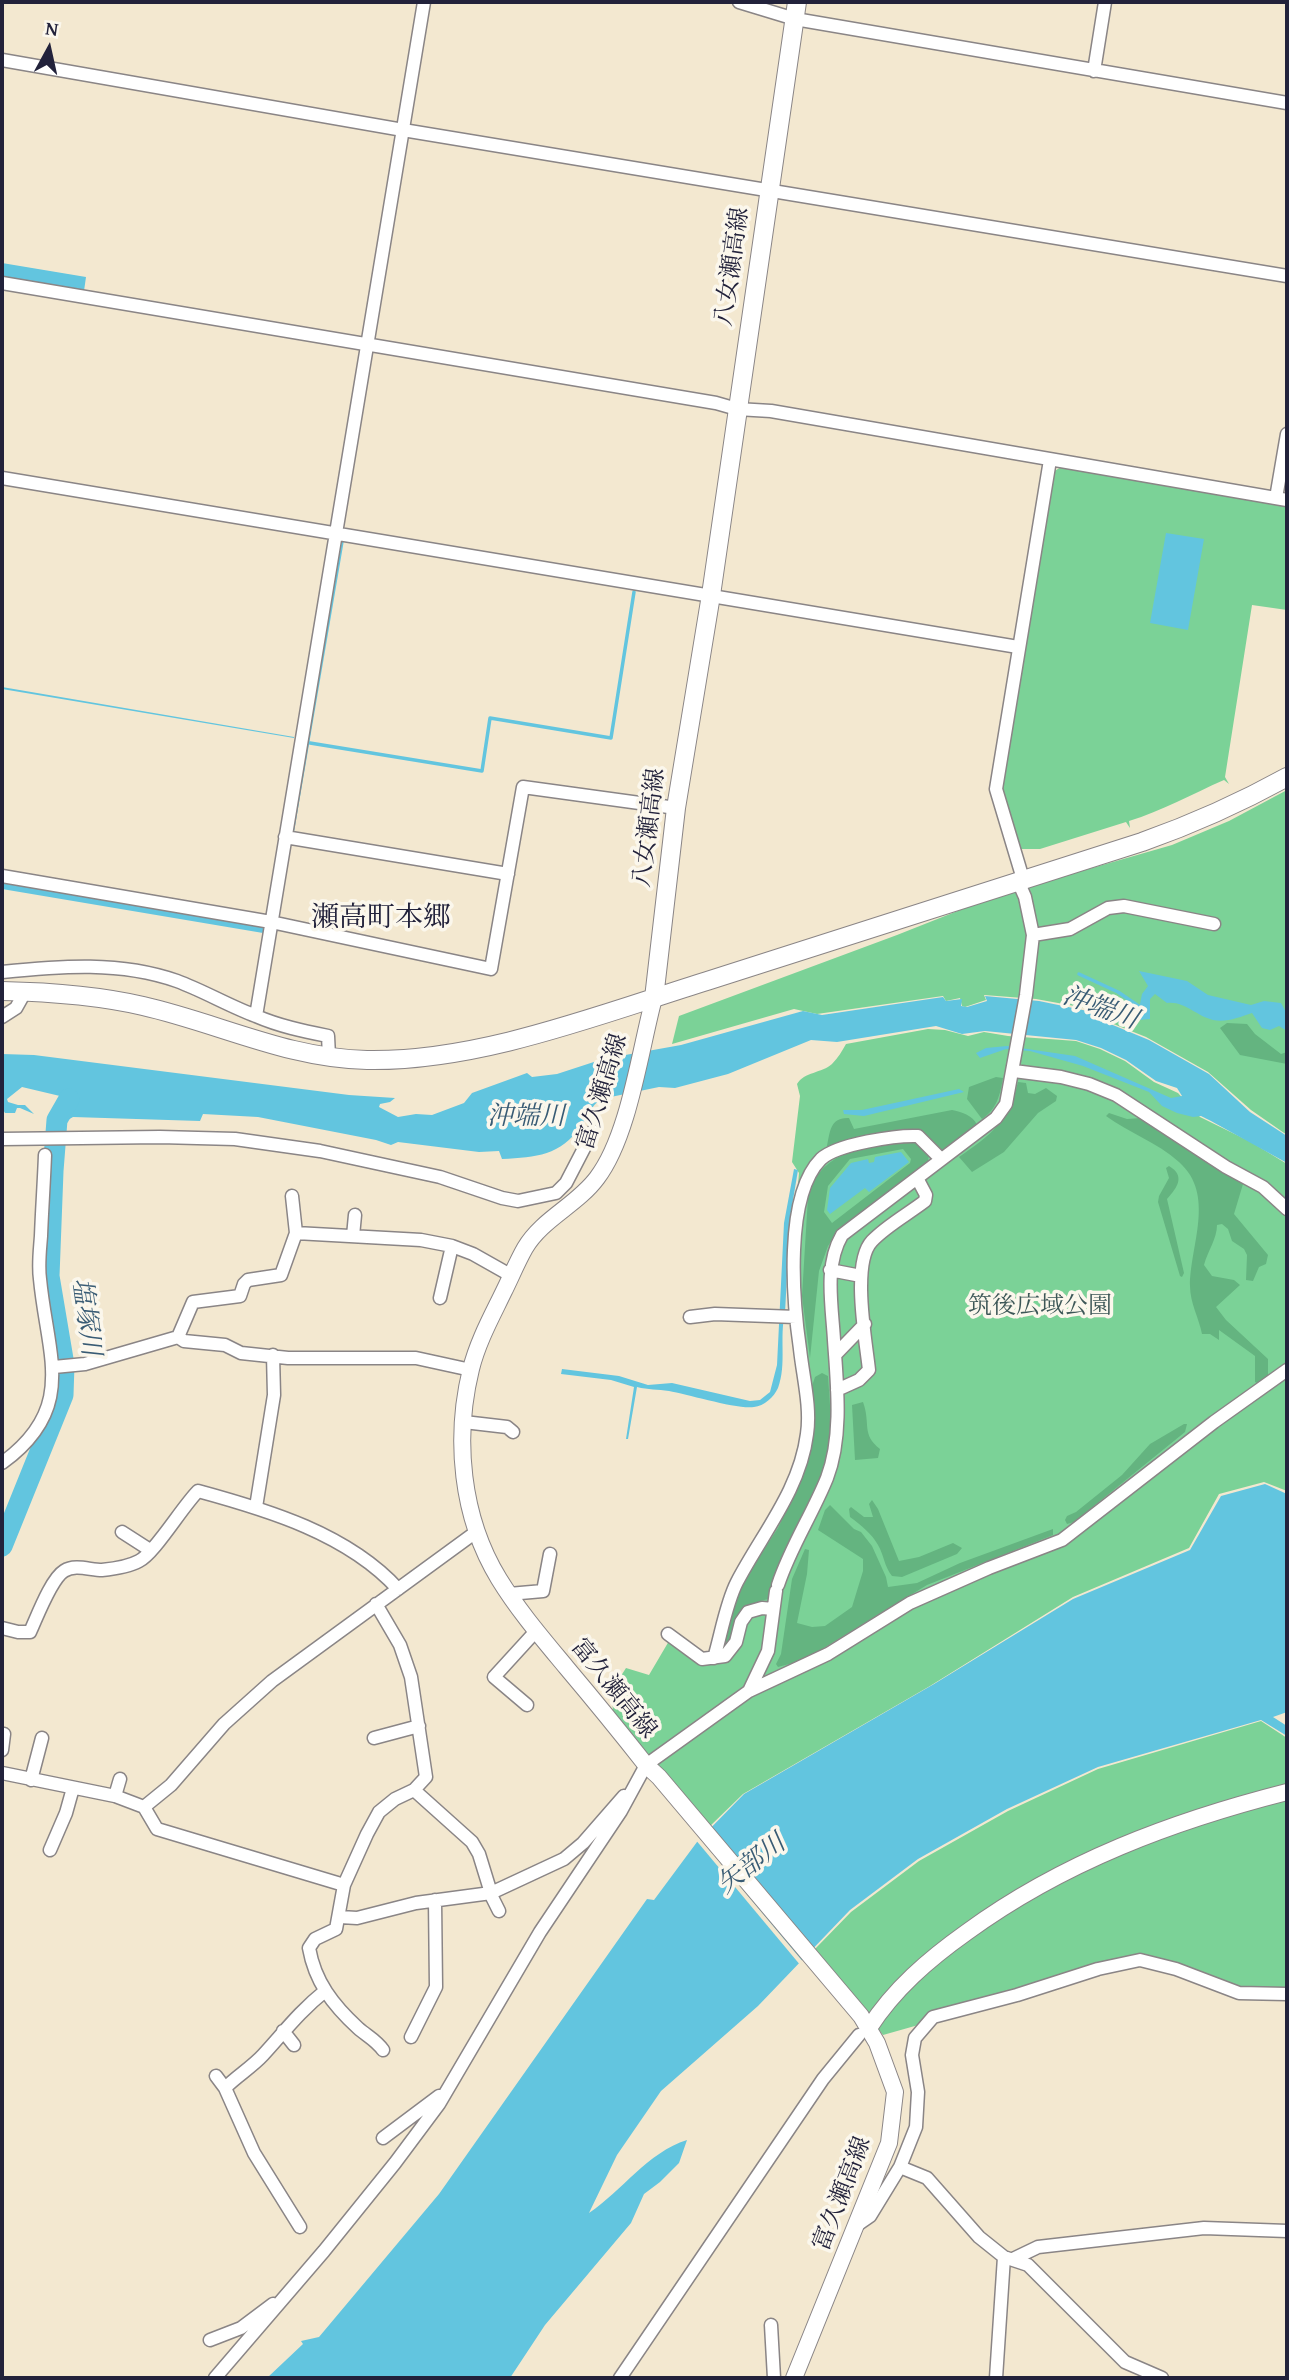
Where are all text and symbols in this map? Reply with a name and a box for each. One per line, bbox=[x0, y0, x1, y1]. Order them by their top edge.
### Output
text: N bbox=[44, 13, 60, 43]
north arrow bbox=[14, 14, 84, 84]
street label: 八女瀬高線 bbox=[710, 206, 756, 328]
street label: 八女瀬高線 bbox=[628, 767, 672, 889]
district label: 瀬高町本郷 bbox=[311, 902, 451, 936]
water label: 沖端川 bbox=[1058, 981, 1142, 1037]
street label: 富久瀬高線 bbox=[572, 1030, 634, 1154]
water label: 沖端川 bbox=[487, 1101, 565, 1133]
water label: 塩塚川 bbox=[64, 1276, 106, 1358]
park label: 筑後広域公園 bbox=[968, 1293, 1112, 1321]
street label: 富久瀬高線 bbox=[564, 1633, 662, 1745]
water label: 矢部川 bbox=[712, 1829, 792, 1901]
street label: 富久瀬高線 bbox=[808, 2133, 878, 2255]

